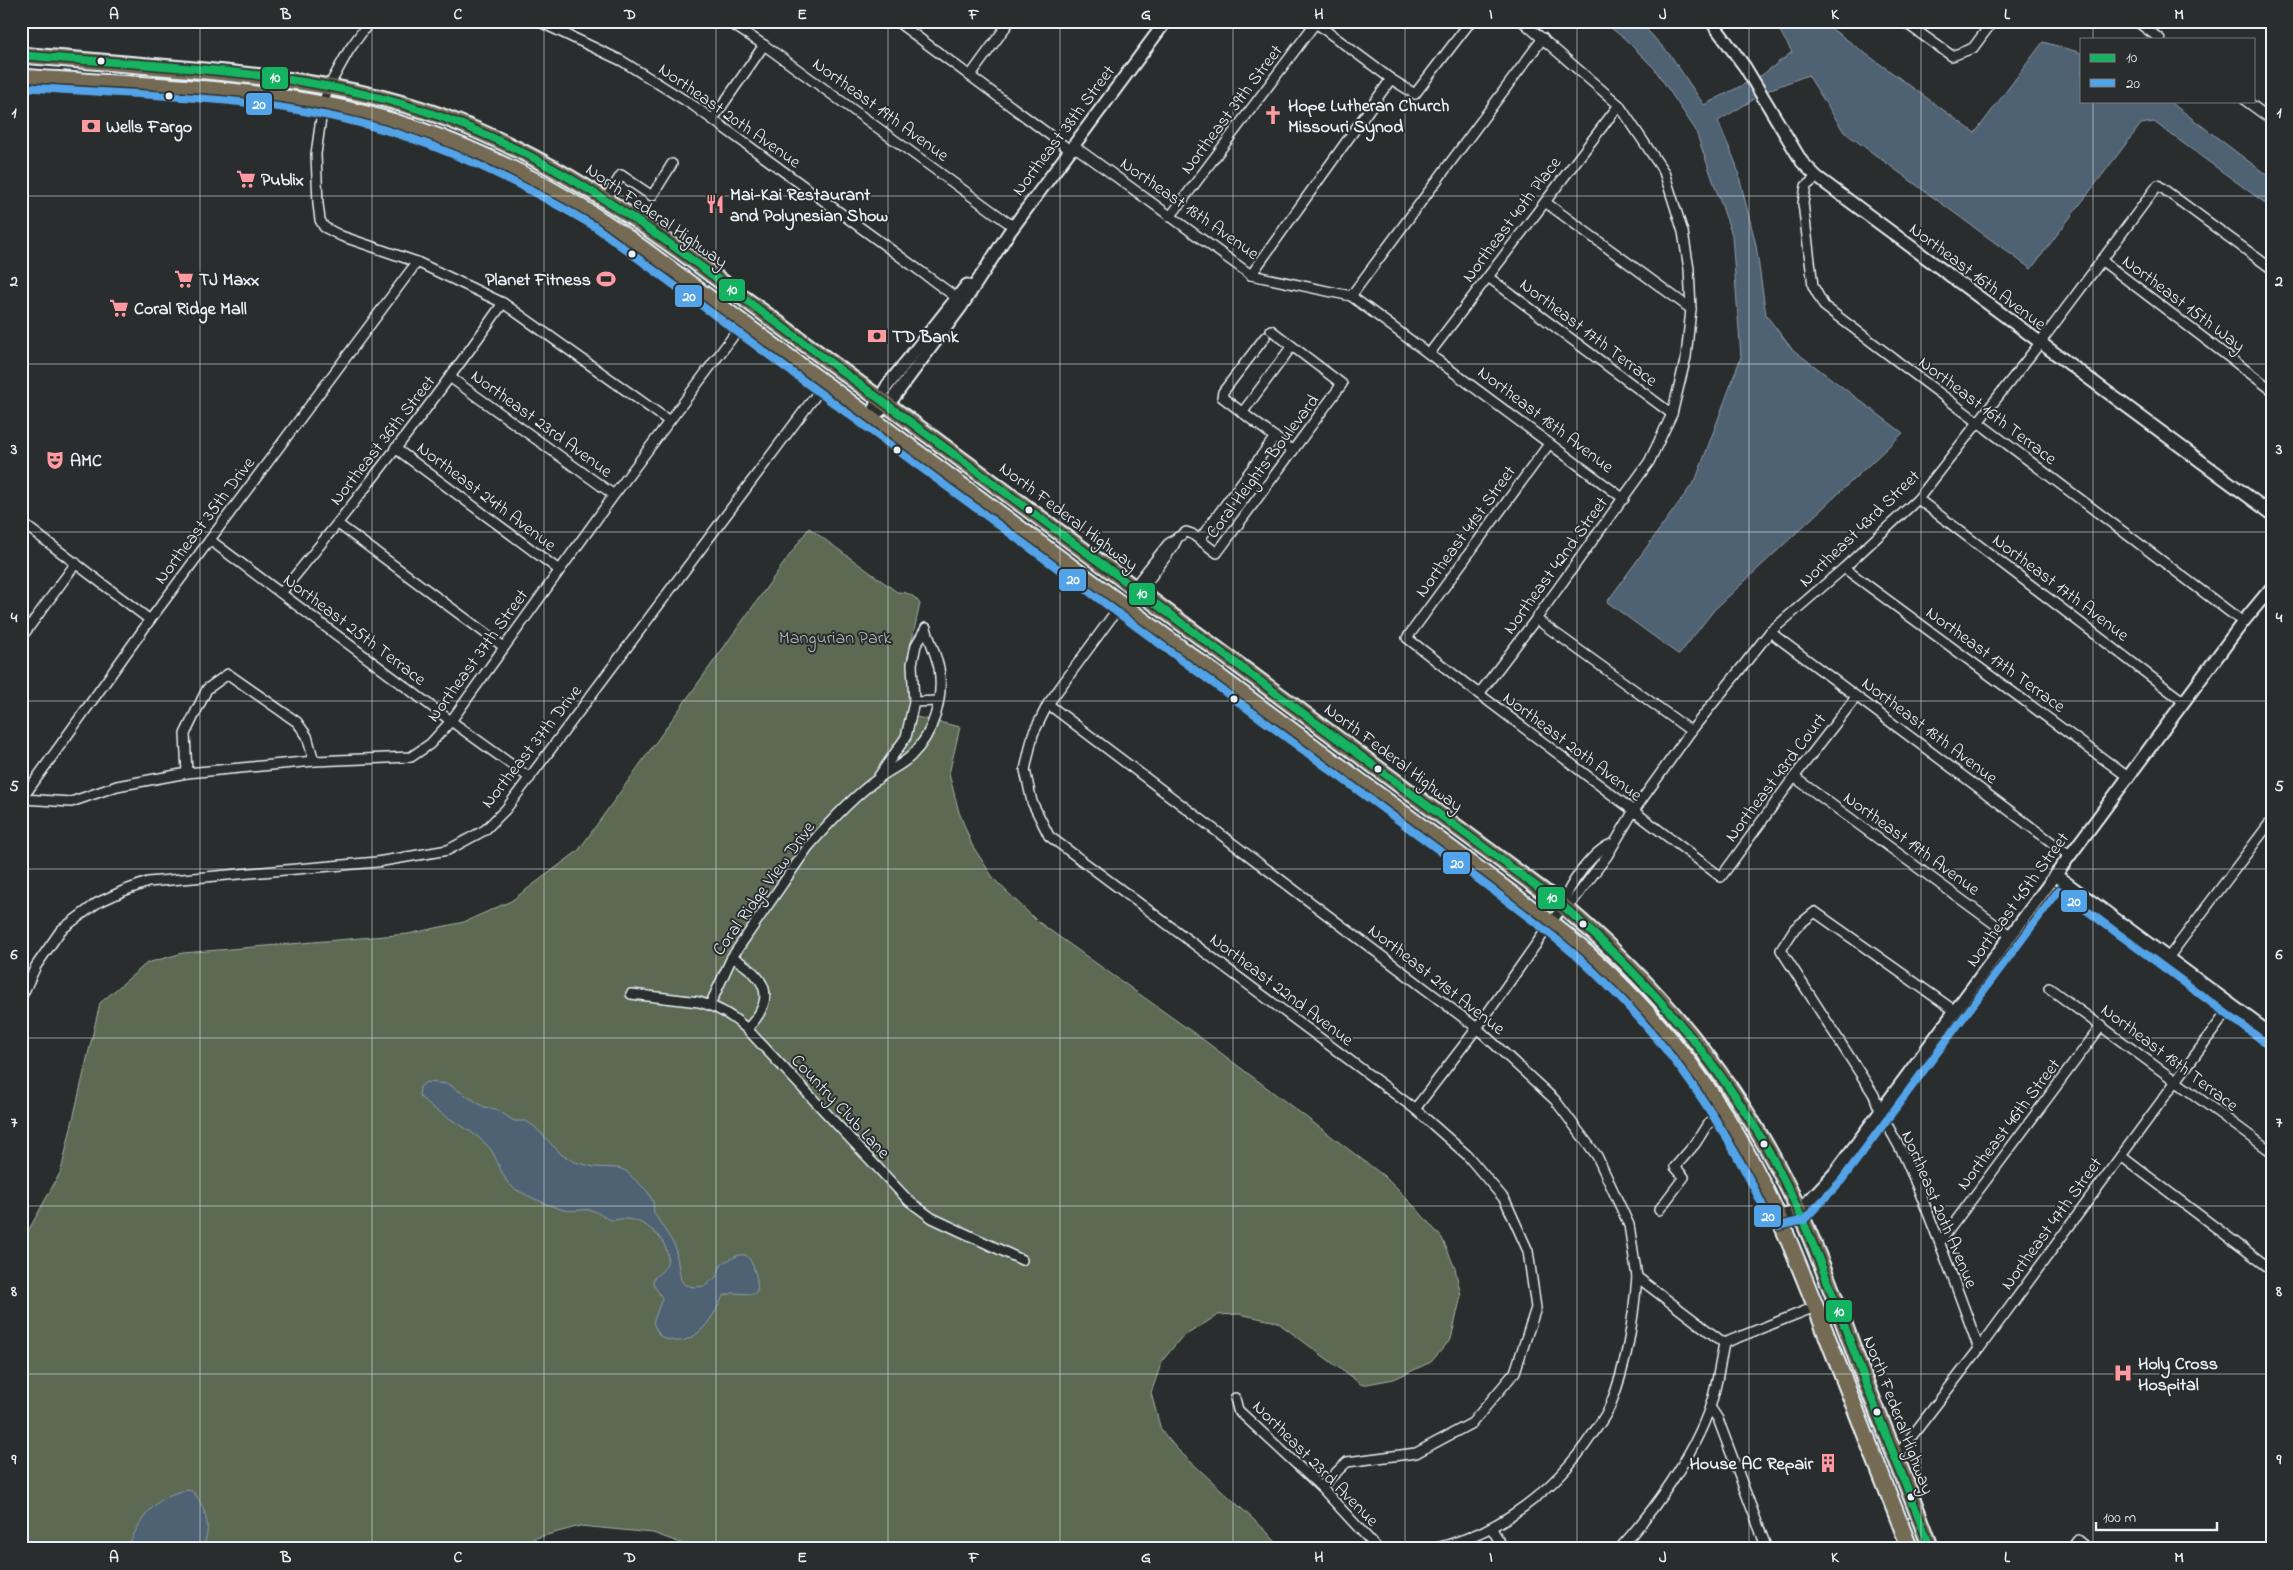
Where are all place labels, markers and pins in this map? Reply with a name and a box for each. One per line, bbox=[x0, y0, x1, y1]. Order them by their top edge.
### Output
unlabelled marker bbox=[96, 56, 106, 66]
unlabelled marker bbox=[164, 91, 174, 101]
place label: Hope Lutheran Church Missouri Synod bbox=[1288, 94, 1450, 142]
church icon: Hope Lutheran Church Missouri Synod bbox=[1262, 104, 1284, 126]
bank icon: Wells Fargo bbox=[80, 115, 102, 137]
place label: Wells Fargo bbox=[106, 115, 192, 142]
supermarket icon: Publix bbox=[235, 168, 257, 190]
place label: Publix bbox=[261, 168, 304, 194]
place label: Mai-Kai Restaurant and Polynesian Show bbox=[730, 183, 888, 231]
restaurant icon: Mai-Kai Restaurant and Polynesian Show bbox=[704, 193, 726, 215]
unlabelled marker bbox=[627, 249, 637, 259]
supermarket icon: TJ Maxx bbox=[173, 268, 195, 290]
place label: TJ Maxx bbox=[199, 268, 259, 294]
place label: Planet Fitness bbox=[485, 268, 591, 294]
sports icon: Planet Fitness bbox=[595, 268, 617, 290]
supermarket icon: Coral Ridge Mall bbox=[108, 297, 130, 319]
place label: Coral Ridge Mall bbox=[134, 297, 247, 324]
bank icon: TD Bank bbox=[866, 325, 888, 347]
place label: TD Bank bbox=[892, 325, 960, 351]
unlabelled marker bbox=[892, 445, 902, 455]
theatre icon: AMC bbox=[44, 449, 66, 471]
place label: AMC bbox=[70, 449, 102, 475]
unlabelled marker bbox=[1024, 505, 1034, 515]
unlabelled marker bbox=[1229, 694, 1239, 704]
unlabelled marker bbox=[1373, 764, 1383, 774]
unlabelled marker bbox=[1578, 919, 1588, 929]
unlabelled marker bbox=[1759, 1139, 1769, 1149]
place label: Holy Cross Hospital bbox=[2138, 1352, 2218, 1399]
hospital icon: Holy Cross Hospital bbox=[2112, 1362, 2134, 1384]
unlabelled marker bbox=[1872, 1407, 1882, 1417]
place label: House AC Repair bbox=[1689, 1452, 1813, 1478]
building icon: House AC Repair bbox=[1817, 1452, 1839, 1474]
unlabelled marker bbox=[1906, 1492, 1916, 1502]

